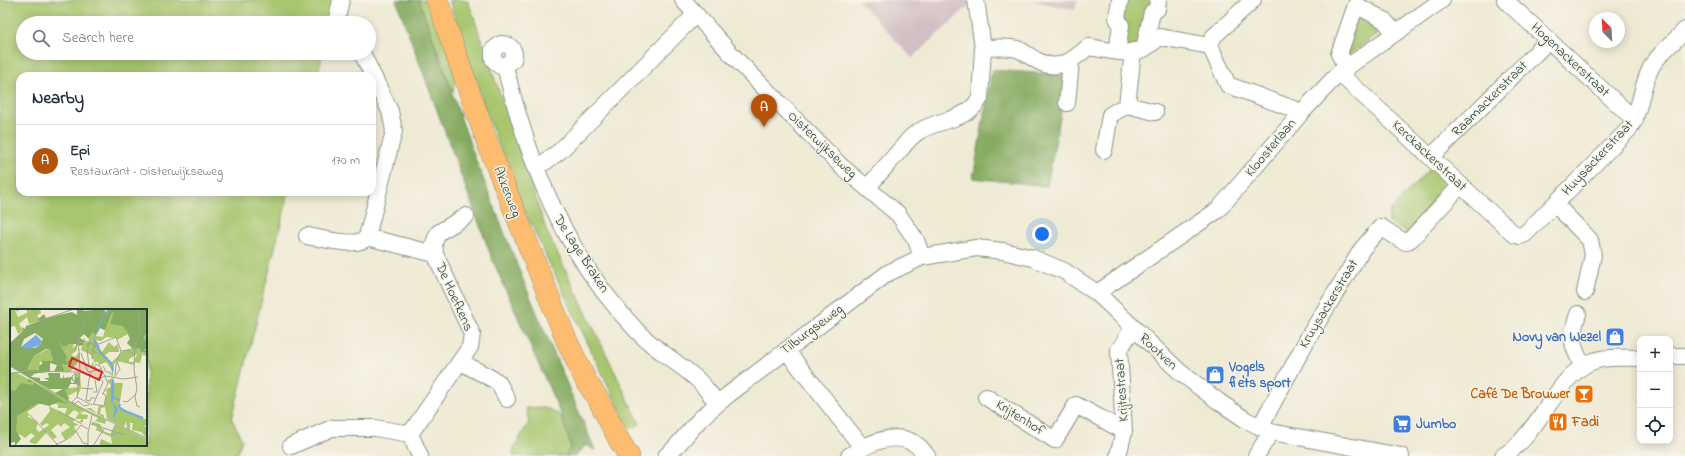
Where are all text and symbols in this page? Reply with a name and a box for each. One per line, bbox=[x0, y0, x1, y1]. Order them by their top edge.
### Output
north arrow bbox=[1589, 12, 1625, 48]
search box bbox=[16, 16, 376, 60]
street label: Hogenackerstraat bbox=[1525, 18, 1614, 103]
icon: search bbox=[30, 27, 52, 49]
text: Search here bbox=[62, 27, 134, 49]
street label: Raamackerstraat bbox=[1447, 56, 1533, 142]
text: Nearby bbox=[32, 86, 84, 111]
pin: A bbox=[751, 94, 777, 127]
street label: Oisterwijkseweg bbox=[782, 106, 862, 185]
street label: Kloosterlaan bbox=[1240, 114, 1302, 182]
street label: Kerckackerstraat bbox=[1387, 115, 1472, 197]
street label: Huysackerstraat bbox=[1557, 115, 1640, 202]
text: Epi bbox=[70, 140, 90, 162]
text: A bbox=[41, 151, 49, 170]
text: 170 m bbox=[332, 151, 360, 170]
text: Restaurant · Oisterwijkseweg bbox=[70, 162, 223, 181]
street label: Akkerweg bbox=[486, 163, 527, 221]
street label: De Lage Braken bbox=[546, 210, 614, 298]
your location bbox=[1032, 224, 1052, 244]
street label: Kruysackerstraat bbox=[1294, 255, 1365, 353]
street label: De Hoefkens bbox=[429, 258, 478, 335]
street label: Tilburgseweg bbox=[776, 299, 848, 361]
inset map bbox=[10, 309, 147, 446]
shop icon: Novy van Wezel bbox=[1604, 326, 1626, 348]
place label: Novy van Wezel bbox=[1513, 327, 1602, 350]
street label: Rootven bbox=[1134, 329, 1182, 375]
map controls bbox=[1637, 336, 1673, 444]
button: + bbox=[1637, 336, 1673, 372]
street label: Krijtestraat bbox=[1109, 357, 1135, 422]
place label: Vogels fiets sport bbox=[1228, 357, 1291, 394]
shop icon: Vogels fiets sport bbox=[1204, 364, 1226, 386]
button: − bbox=[1637, 372, 1673, 408]
bar icon: Café De Brouwer bbox=[1573, 383, 1595, 405]
place label: Café De Brouwer bbox=[1470, 384, 1571, 405]
street label: Krijtenhof bbox=[991, 395, 1049, 442]
button: locate bbox=[1637, 408, 1673, 444]
restaurant icon: Fadi bbox=[1547, 411, 1569, 433]
place label: Fadi bbox=[1571, 412, 1599, 433]
supermarket icon: Jumbo bbox=[1391, 413, 1413, 435]
place label: Jumbo bbox=[1416, 414, 1456, 435]

